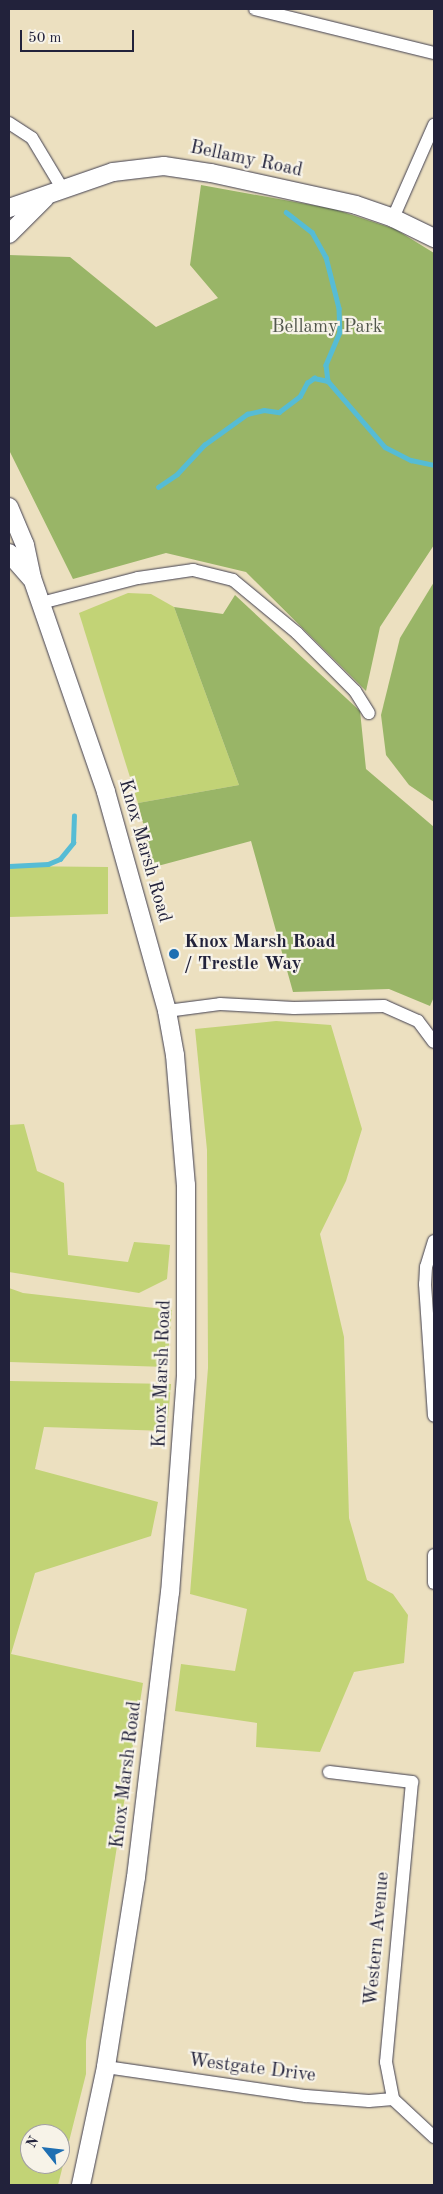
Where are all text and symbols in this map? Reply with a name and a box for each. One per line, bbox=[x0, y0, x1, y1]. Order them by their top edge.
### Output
scale bar bbox=[22, 20, 136, 52]
text: 50 m bbox=[28, 31, 62, 46]
street label: Bellamy Road bbox=[188, 137, 304, 183]
park label: Bellamy Park bbox=[271, 317, 383, 339]
street label: Knox Marsh Road bbox=[113, 777, 175, 925]
place label: Knox Marsh Road / Trestle Way bbox=[184, 932, 336, 976]
marker: Knox Marsh Road / Trestle Way bbox=[168, 948, 180, 960]
street label: Knox Marsh Road bbox=[149, 1300, 177, 1448]
street label: Knox Marsh Road bbox=[107, 1700, 147, 1850]
street label: Western Avenue bbox=[361, 1871, 395, 2007]
street label: Westgate Drive bbox=[187, 2050, 317, 2088]
north arrow bbox=[20, 2124, 70, 2174]
text: N bbox=[24, 2134, 41, 2150]

